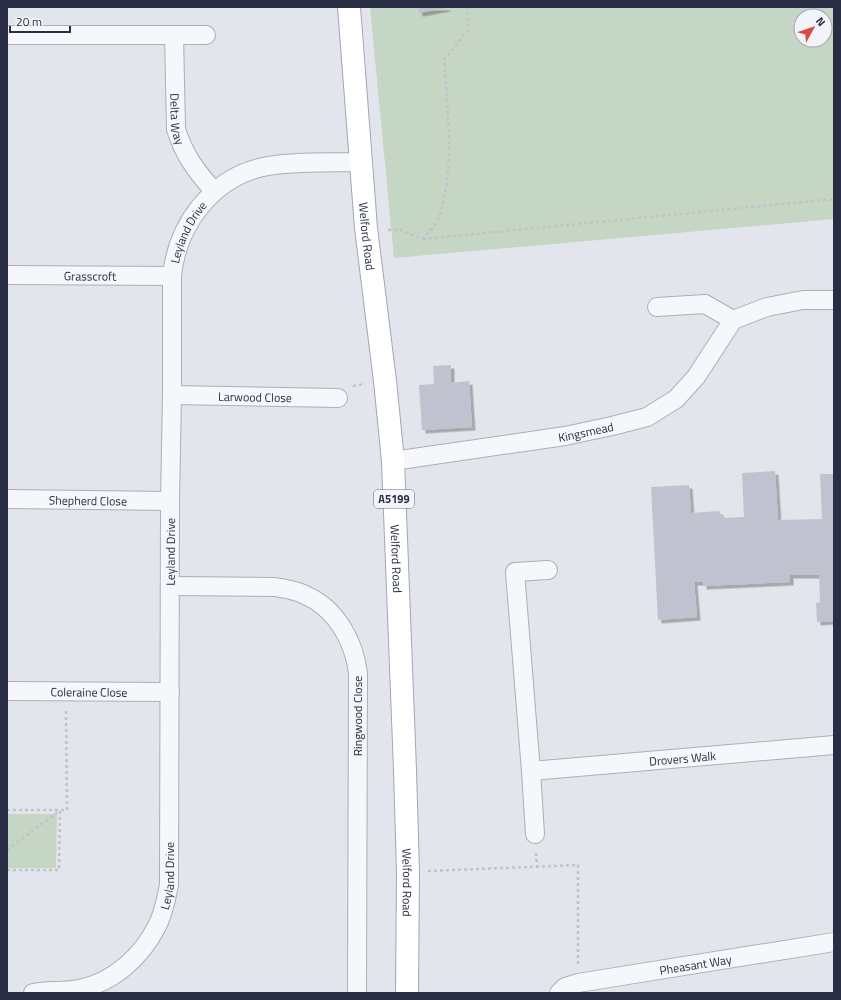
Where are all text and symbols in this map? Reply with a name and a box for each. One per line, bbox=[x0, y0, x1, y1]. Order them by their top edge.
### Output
scale bar bbox=[10, 8, 70, 34]
north arrow bbox=[793, 8, 833, 48]
text: 20 m bbox=[16, 12, 42, 31]
text: N bbox=[812, 14, 829, 30]
street label: Delta Way bbox=[166, 93, 190, 148]
street label: Leyland Drive bbox=[165, 196, 211, 265]
street label: Welford Road bbox=[355, 201, 381, 271]
street label: Grasscroft bbox=[64, 266, 117, 285]
street label: Larwood Close bbox=[218, 386, 292, 407]
street label: Kingsmead bbox=[557, 416, 615, 446]
street label: Shepherd Close bbox=[49, 490, 127, 510]
road number: A5199 bbox=[374, 490, 414, 508]
street label: Leyland Drive bbox=[160, 518, 179, 586]
street label: Welford Road bbox=[386, 524, 408, 593]
street label: Ringwood Close bbox=[348, 676, 367, 756]
street label: Coleraine Close bbox=[50, 682, 128, 701]
street label: Drovers Walk bbox=[648, 746, 717, 770]
street label: Leyland Drive bbox=[154, 842, 179, 912]
street label: Welford Road bbox=[398, 848, 418, 917]
street label: Pheasant Way bbox=[658, 949, 733, 979]

